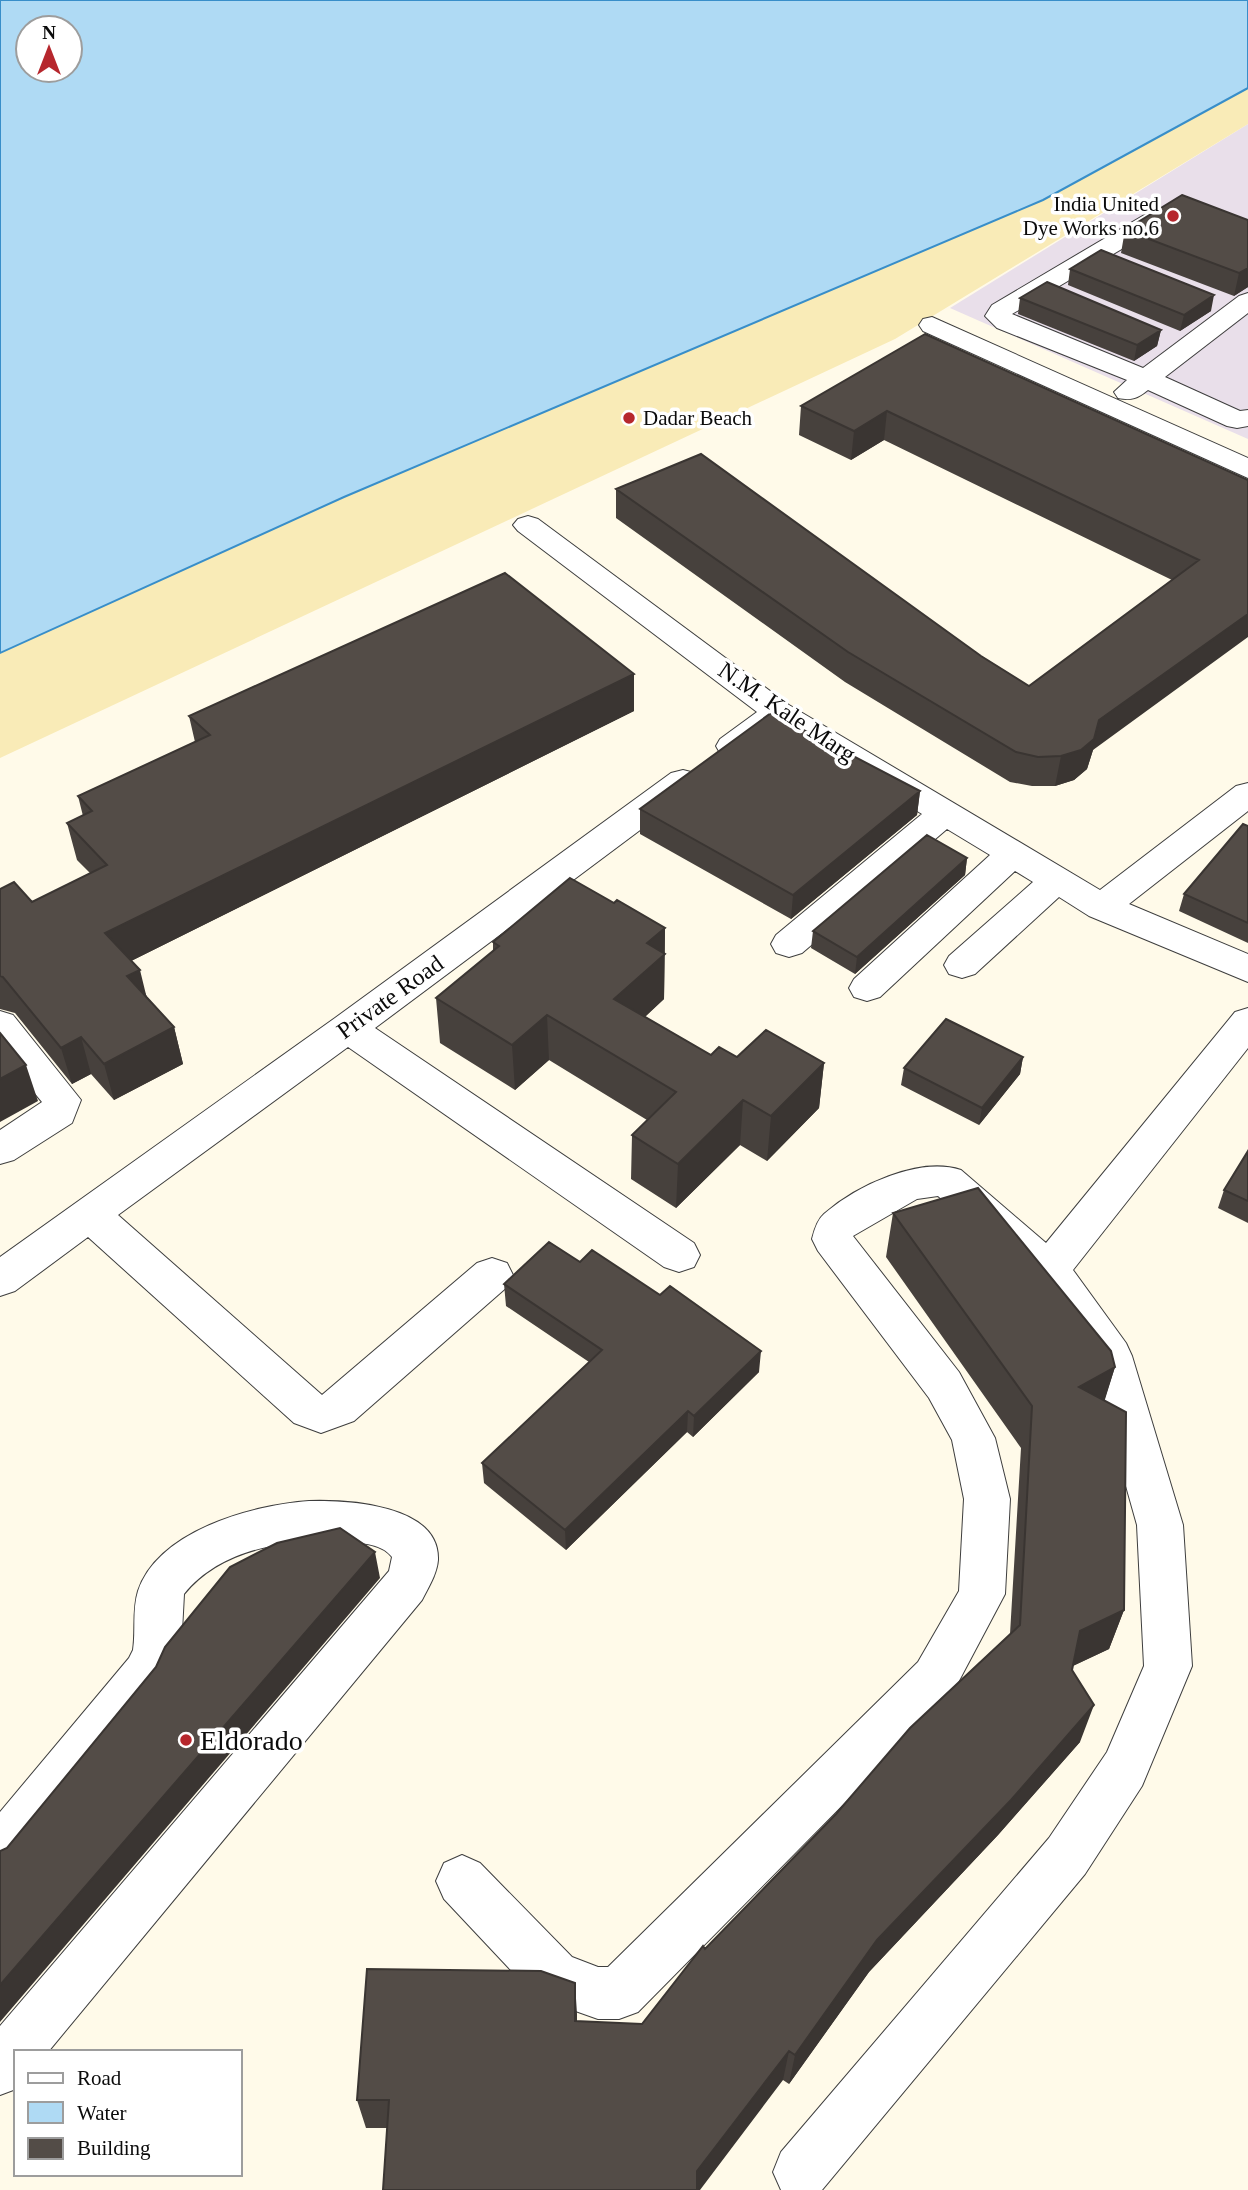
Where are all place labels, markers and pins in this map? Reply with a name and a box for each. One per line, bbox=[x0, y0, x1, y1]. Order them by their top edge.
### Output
place label: India United Dye Works no.6 bbox=[1023, 192, 1159, 240]
marker: India United Dye Works no.6 bbox=[1165, 208, 1181, 224]
place label: Dadar Beach bbox=[643, 406, 753, 430]
marker: Dadar Beach bbox=[621, 410, 637, 426]
place label: Eldorado bbox=[200, 1725, 303, 1756]
marker: Eldorado bbox=[178, 1732, 194, 1748]

